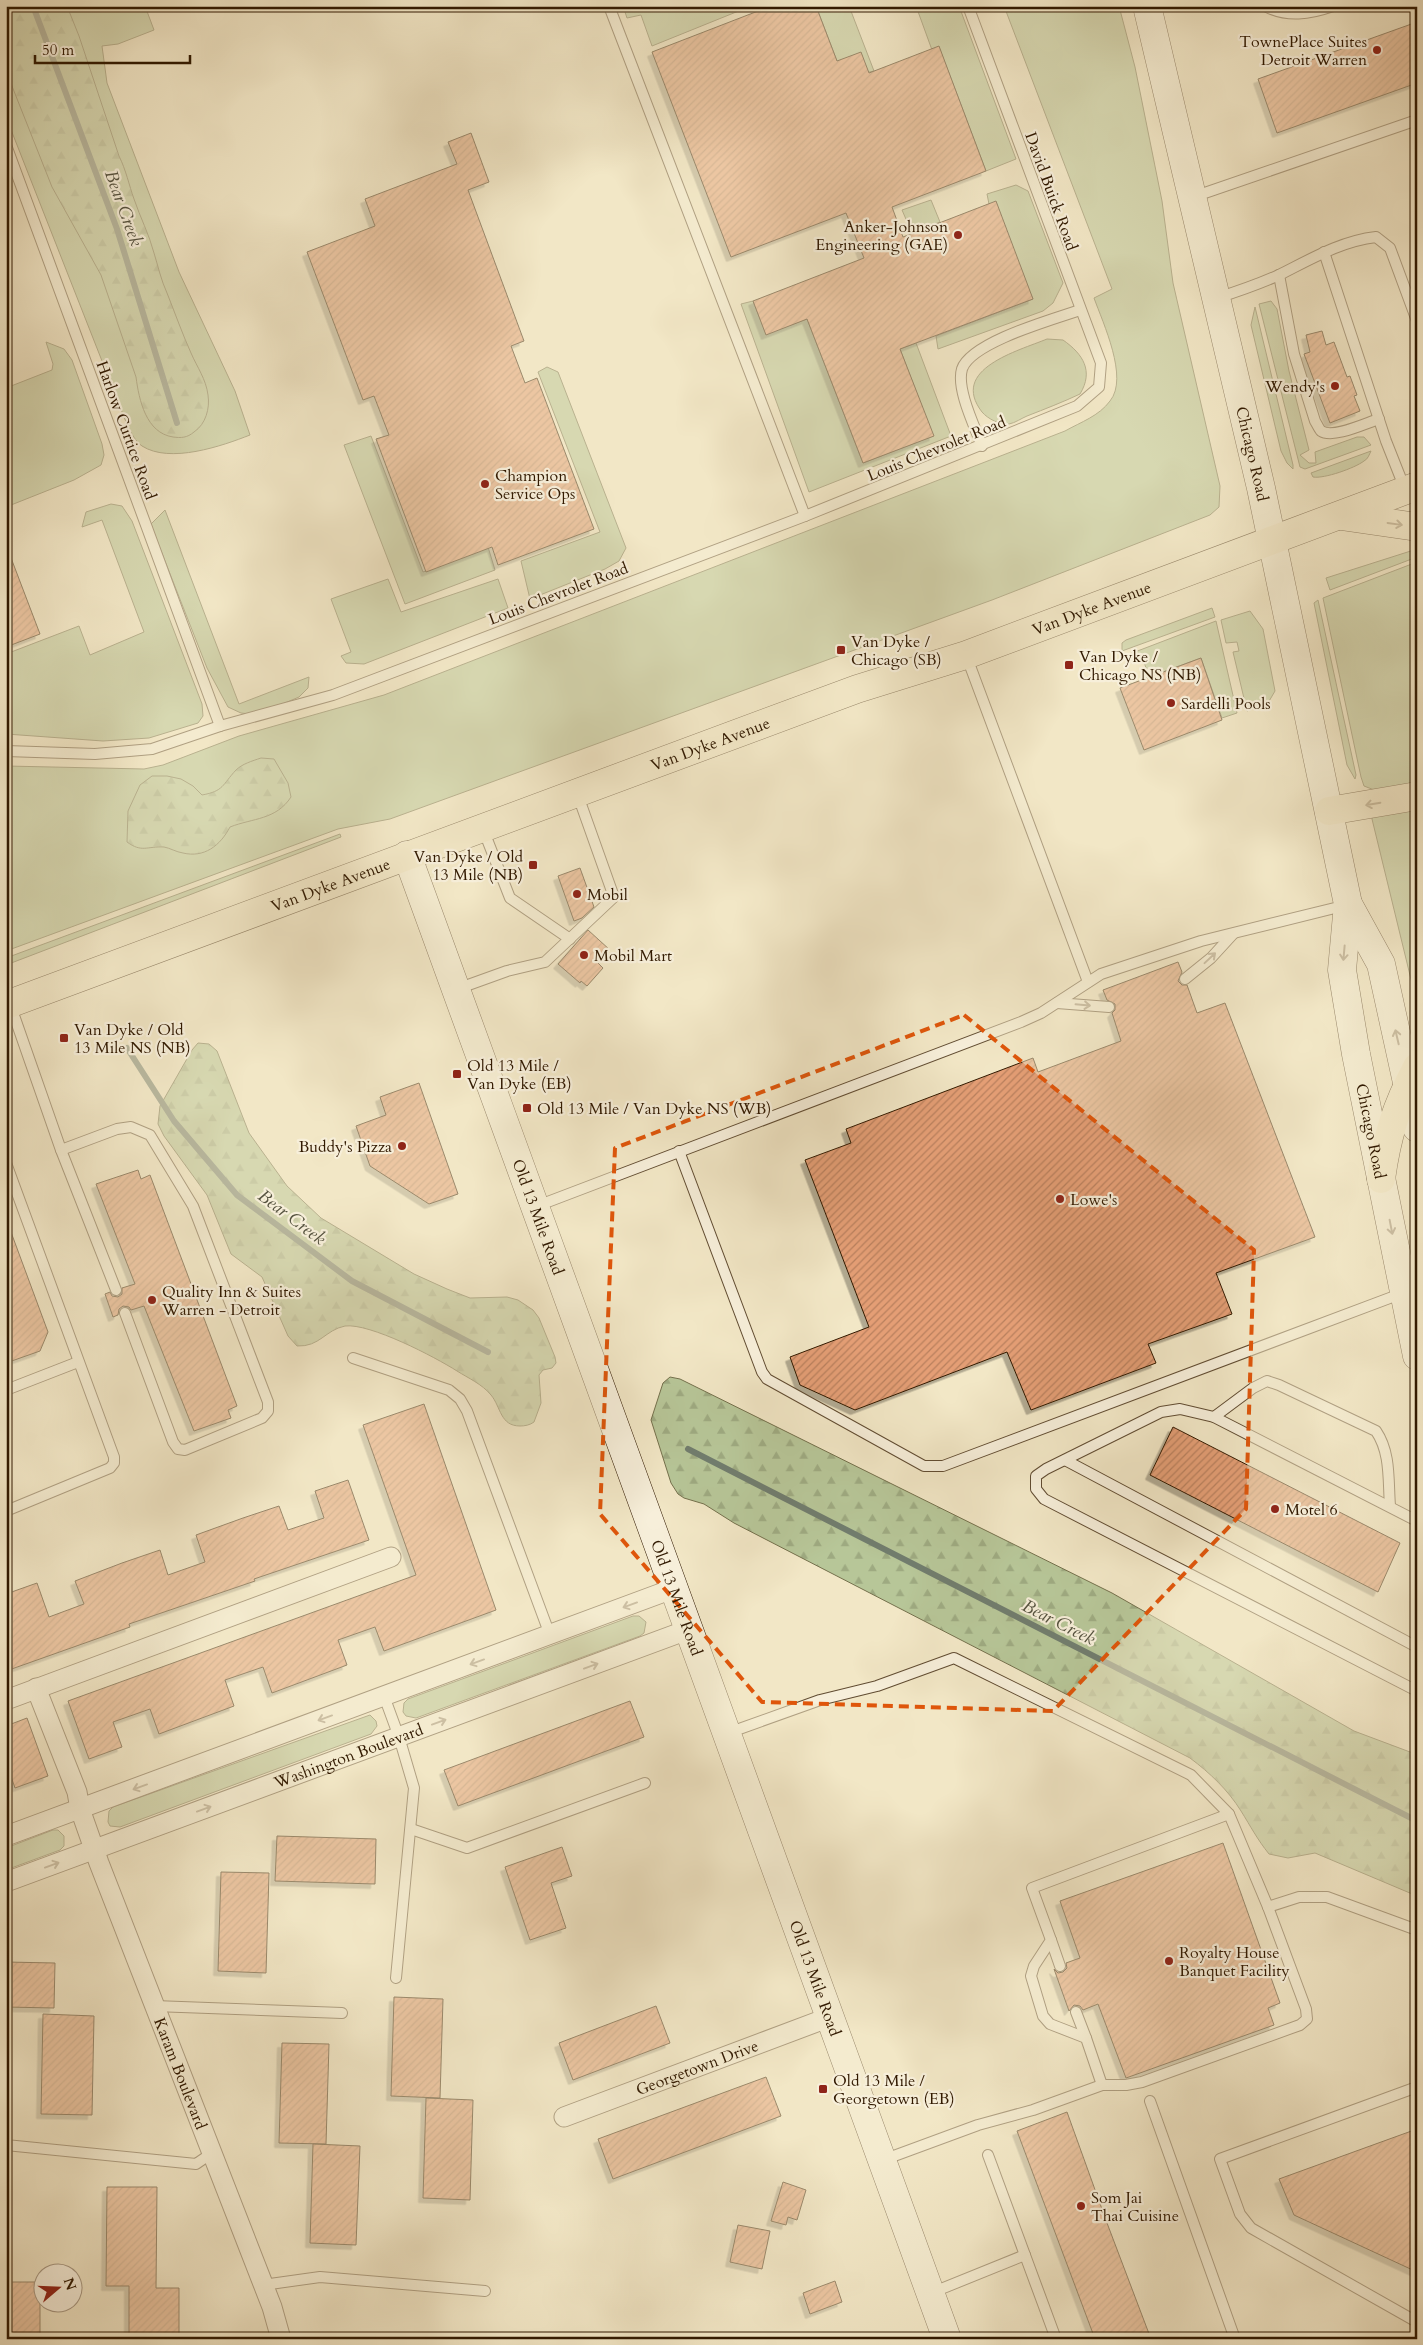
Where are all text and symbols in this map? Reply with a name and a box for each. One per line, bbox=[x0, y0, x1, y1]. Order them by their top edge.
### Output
place label: TownePlace Suites Detroit Warren bbox=[1239, 31, 1367, 71]
scale bar bbox=[35, 32, 190, 64]
text: 50 m bbox=[42, 40, 74, 60]
marker: TownePlace Suites Detroit Warren bbox=[1371, 44, 1383, 56]
street label: David Buick Road bbox=[1019, 129, 1083, 254]
water label: Bear Creek bbox=[98, 167, 149, 250]
place label: Anker-Johnson Engineering (GAE) bbox=[815, 216, 948, 256]
marker: Anker-Johnson Engineering (GAE) bbox=[952, 229, 964, 241]
street label: Harlow Curtice Road bbox=[91, 358, 162, 503]
place label: Wendy's bbox=[1264, 376, 1325, 398]
marker: Wendy's bbox=[1329, 380, 1341, 392]
street label: Chicago Road bbox=[1230, 404, 1274, 504]
street label: Louis Chevrolet Road bbox=[864, 411, 1010, 487]
place label: Champion Service Ops bbox=[495, 465, 575, 505]
marker: Champion Service Ops bbox=[479, 478, 491, 490]
one-way arrow bbox=[1387, 519, 1403, 529]
street label: Louis Chevrolet Road bbox=[485, 557, 632, 631]
street label: Van Dyke Avenue bbox=[1029, 577, 1155, 641]
place label: Van Dyke / Chicago (SB) bbox=[851, 631, 942, 671]
marker: Van Dyke / Chicago (SB) bbox=[835, 644, 847, 656]
place label: Van Dyke / Chicago NS (NB) bbox=[1079, 646, 1201, 686]
marker: Van Dyke / Chicago NS (NB) bbox=[1063, 659, 1075, 671]
place label: Sardelli Pools bbox=[1181, 693, 1271, 715]
marker: Sardelli Pools bbox=[1165, 697, 1177, 709]
street label: Van Dyke Avenue bbox=[648, 712, 773, 777]
one-way arrow bbox=[1365, 800, 1381, 810]
place label: Van Dyke / Old 13 Mile (NB) bbox=[413, 846, 523, 886]
street label: Van Dyke Avenue bbox=[268, 853, 393, 918]
marker: Van Dyke / Old 13 Mile (NB) bbox=[527, 859, 539, 871]
place label: Mobil bbox=[587, 884, 628, 906]
marker: Mobil bbox=[571, 888, 583, 900]
place label: Mobil Mart bbox=[594, 945, 672, 967]
one-way arrow bbox=[1339, 945, 1349, 961]
marker: Mobil Mart bbox=[578, 949, 590, 961]
one-way arrow bbox=[1204, 952, 1217, 964]
one-way arrow bbox=[1075, 1000, 1091, 1010]
place label: Van Dyke / Old 13 Mile NS (NB) bbox=[74, 1019, 191, 1059]
one-way arrow bbox=[1392, 1029, 1401, 1045]
marker: Van Dyke / Old 13 Mile NS (NB) bbox=[58, 1032, 70, 1044]
place label: Old 13 Mile / Van Dyke (EB) bbox=[467, 1055, 572, 1095]
marker: Old 13 Mile / Van Dyke (EB) bbox=[451, 1068, 463, 1080]
street label: Chicago Road bbox=[1350, 1082, 1391, 1181]
place label: Old 13 Mile / Van Dyke NS (WB) bbox=[537, 1098, 771, 1120]
marker: Old 13 Mile / Van Dyke NS (WB) bbox=[521, 1102, 533, 1114]
place label: Buddy's Pizza bbox=[298, 1136, 392, 1158]
marker: Buddy's Pizza bbox=[396, 1140, 408, 1152]
street label: Old 13 Mile Road bbox=[507, 1156, 569, 1279]
water label: Bear Creek bbox=[253, 1184, 331, 1251]
place label: Lowe's bbox=[1070, 1189, 1117, 1211]
marker: Lowe's bbox=[1054, 1193, 1066, 1205]
one-way arrow bbox=[1386, 1218, 1396, 1234]
place label: Quality Inn & Suites Warren - Detroit bbox=[161, 1281, 301, 1321]
marker: Quality Inn & Suites Warren - Detroit bbox=[146, 1294, 158, 1306]
place label: Motel 6 bbox=[1285, 1499, 1338, 1521]
marker: Motel 6 bbox=[1269, 1503, 1281, 1515]
street label: Old 13 Mile Road bbox=[645, 1537, 708, 1659]
water label: Bear Creek bbox=[1018, 1593, 1100, 1652]
one-way arrow bbox=[623, 1601, 638, 1610]
one-way arrow bbox=[470, 1658, 486, 1667]
one-way arrow bbox=[583, 1661, 599, 1670]
one-way arrow bbox=[318, 1714, 333, 1723]
one-way arrow bbox=[431, 1717, 446, 1726]
street label: Washington Boulevard bbox=[270, 1719, 427, 1794]
one-way arrow bbox=[132, 1783, 148, 1792]
one-way arrow bbox=[196, 1804, 212, 1813]
one-way arrow bbox=[44, 1860, 59, 1869]
street label: Old 13 Mile Road bbox=[784, 1917, 846, 2040]
place label: Royalty House Banquet Facility bbox=[1179, 1942, 1290, 1982]
marker: Royalty House Banquet Facility bbox=[1163, 1955, 1175, 1967]
street label: Karam Boulevard bbox=[148, 2014, 212, 2133]
street label: Georgetown Drive bbox=[633, 2035, 762, 2101]
place label: Old 13 Mile / Georgetown (EB) bbox=[833, 2070, 954, 2110]
marker: Old 13 Mile / Georgetown (EB) bbox=[817, 2083, 829, 2095]
place label: Som Jai Thai Cuisine bbox=[1091, 2187, 1179, 2227]
marker: Som Jai Thai Cuisine bbox=[1075, 2200, 1087, 2212]
north arrow bbox=[32, 2262, 82, 2312]
text: N bbox=[59, 2275, 81, 2293]

